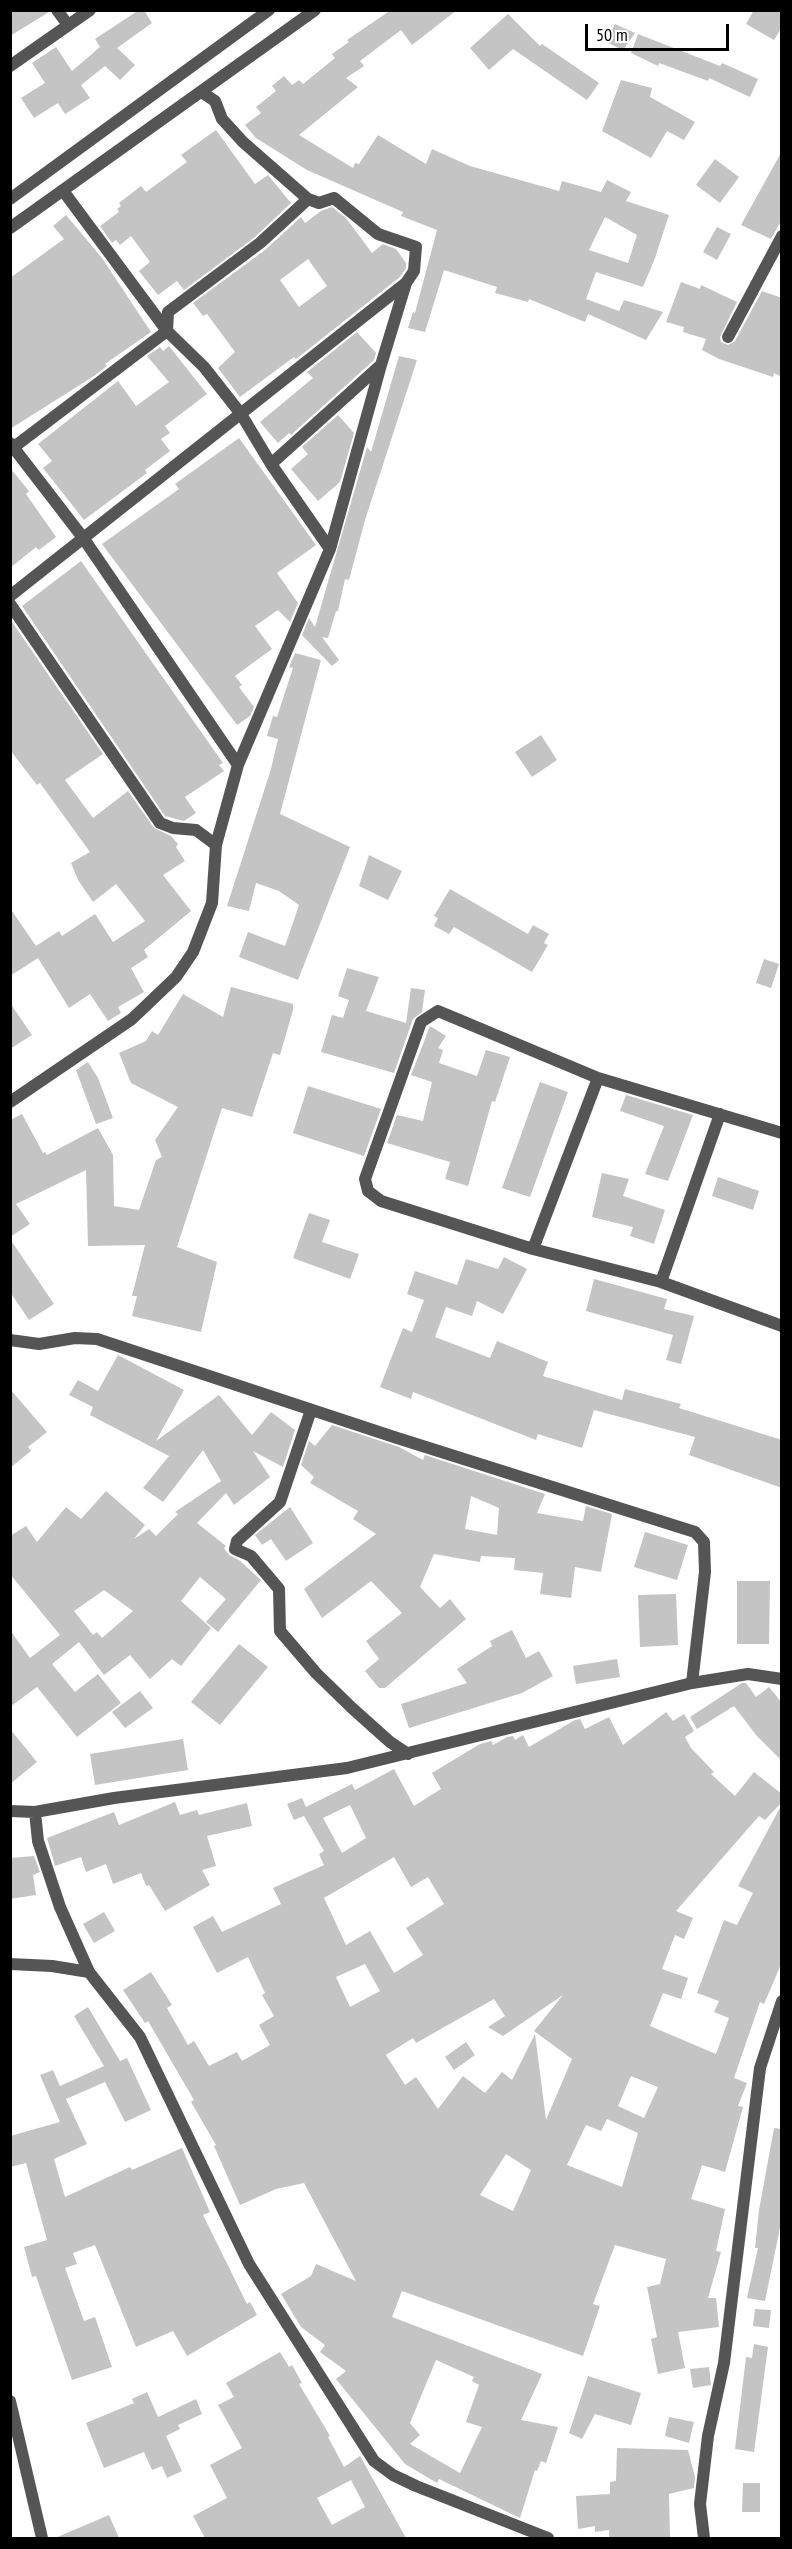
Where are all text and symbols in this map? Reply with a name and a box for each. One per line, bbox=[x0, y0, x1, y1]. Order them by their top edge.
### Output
scale bar bbox=[588, 12, 732, 50]
text: 50 m bbox=[596, 23, 628, 46]

